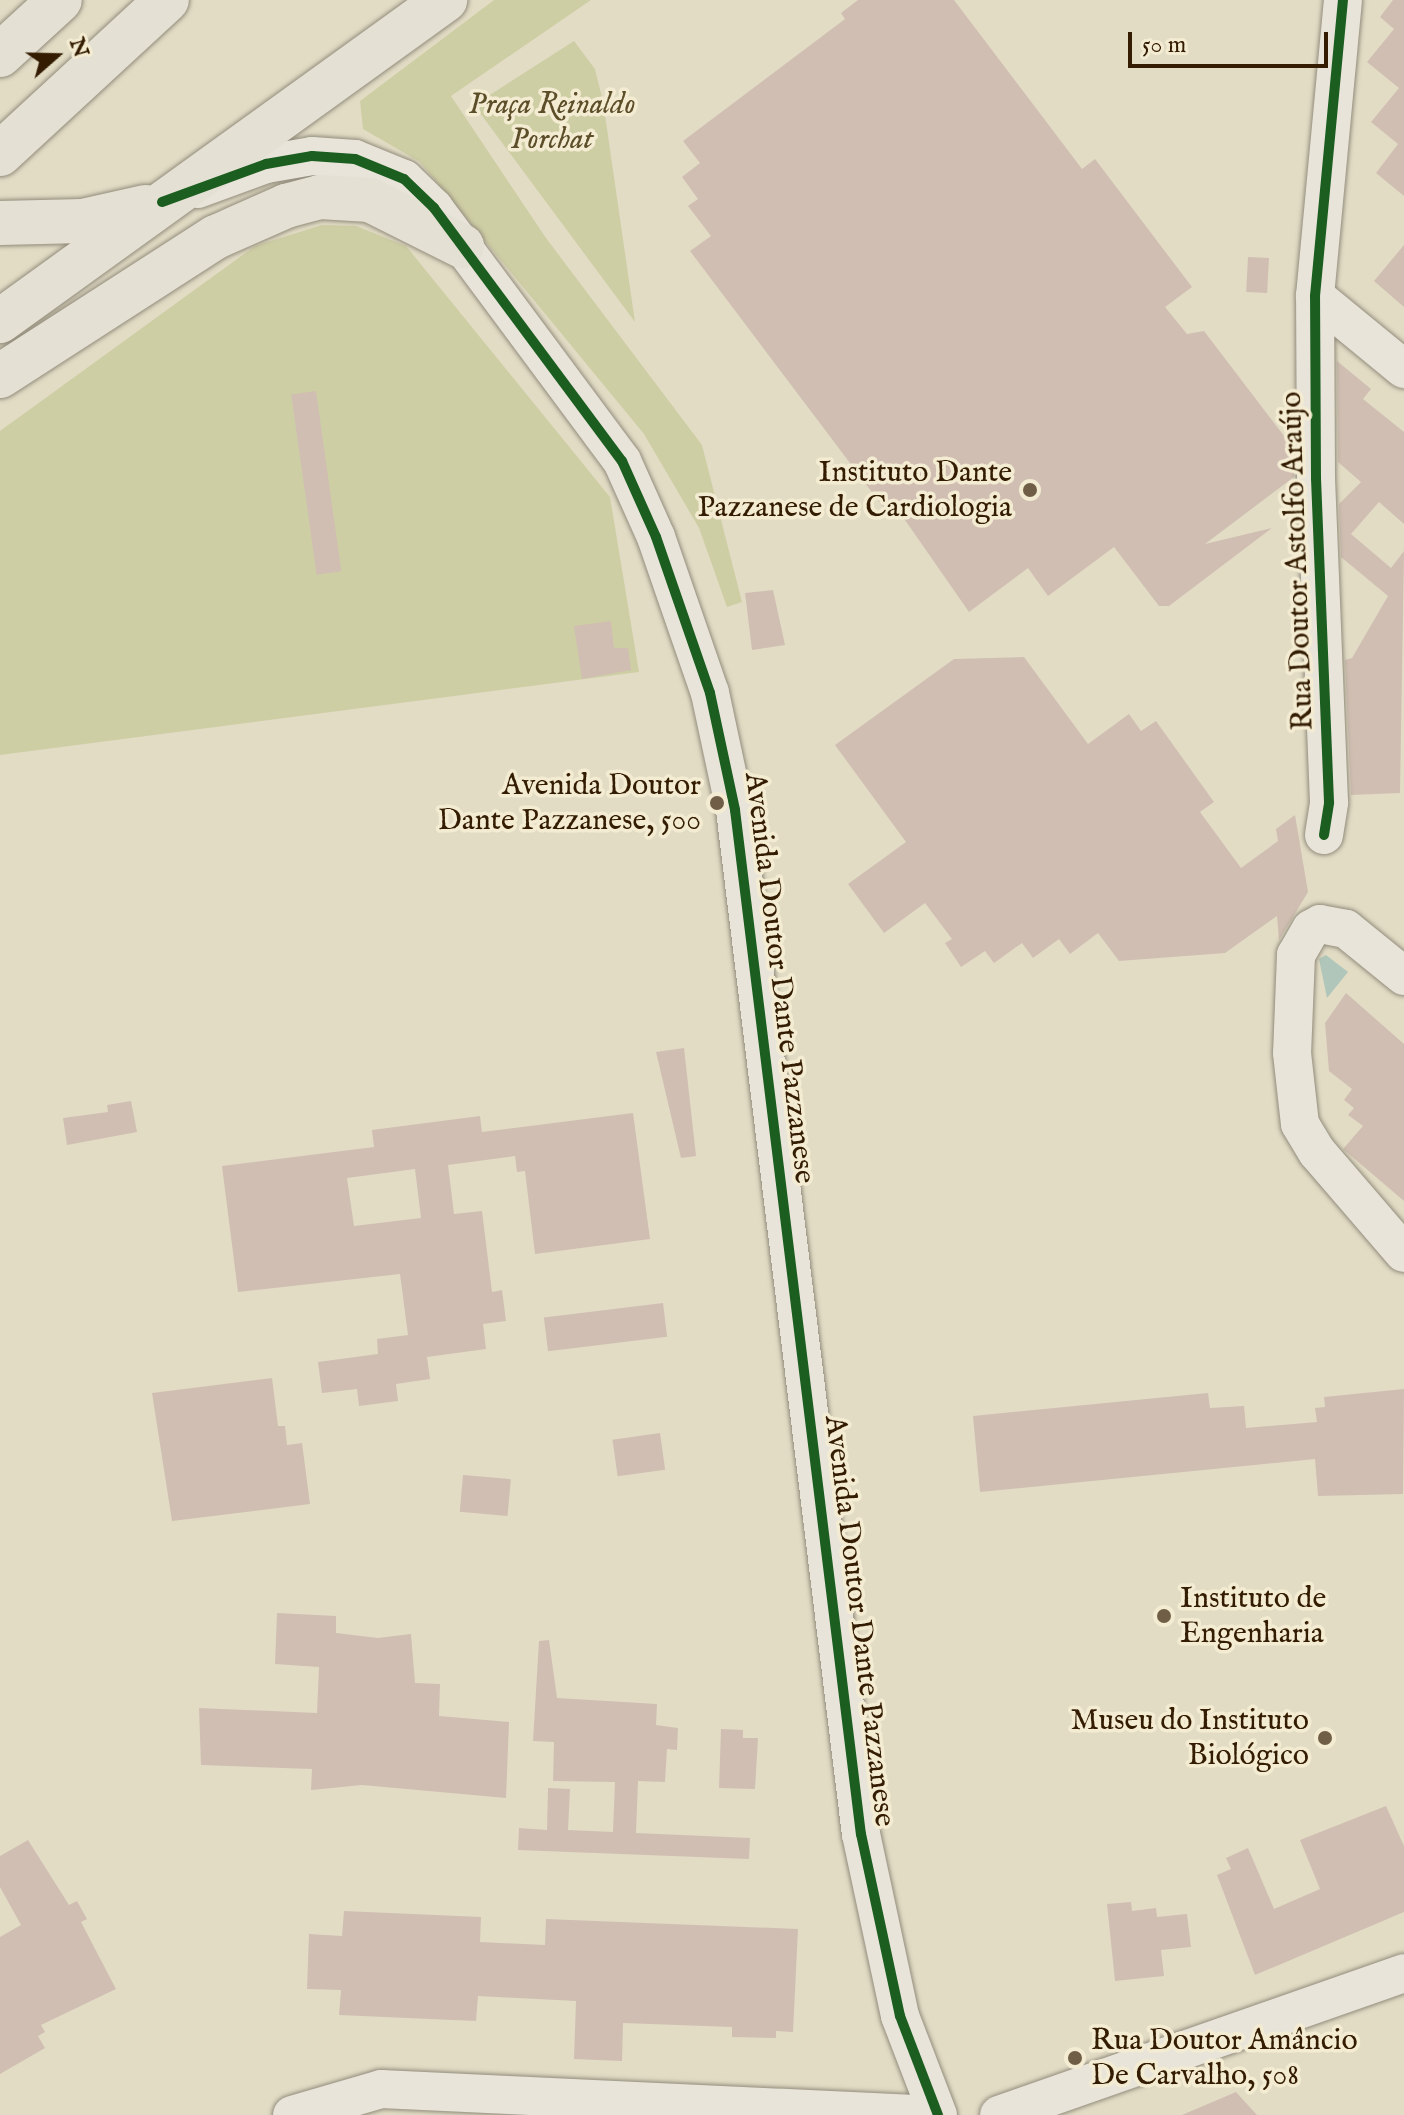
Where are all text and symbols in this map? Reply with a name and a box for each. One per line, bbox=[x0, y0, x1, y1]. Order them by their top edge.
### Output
north arrow bbox=[16, 16, 96, 96]
scale bar bbox=[1132, 16, 1332, 66]
text: 50 m bbox=[1142, 30, 1186, 61]
text: N bbox=[62, 34, 95, 62]
park label: Praça Reinaldo Porchat bbox=[469, 87, 635, 158]
street label: Rua Doutor Astolfo Araújo bbox=[1274, 391, 1322, 731]
place label: Instituto Dante Pazzanese de Cardiologia bbox=[697, 455, 1012, 526]
marker: Instituto Dante Pazzanese de Cardiologia bbox=[1019, 479, 1041, 501]
place label: Avenida Doutor Dante Pazzanese, 500 bbox=[438, 768, 701, 838]
street label: Avenida Doutor Dante Pazzanese bbox=[736, 770, 822, 1186]
marker: Avenida Doutor Dante Pazzanese, 500 bbox=[708, 794, 726, 812]
street label: Avenida Doutor Dante Pazzanese bbox=[816, 1413, 902, 1829]
place label: Instituto de Engenharia bbox=[1180, 1581, 1326, 1652]
marker: Instituto de Engenharia bbox=[1155, 1607, 1173, 1625]
place label: Museu do Instituto Biológico bbox=[1071, 1703, 1309, 1774]
marker: Museu do Instituto Biológico bbox=[1316, 1729, 1334, 1747]
place label: Rua Doutor Amâncio De Carvalho, 508 bbox=[1091, 2023, 1358, 2094]
marker: Rua Doutor Amâncio De Carvalho, 508 bbox=[1066, 2049, 1084, 2067]

